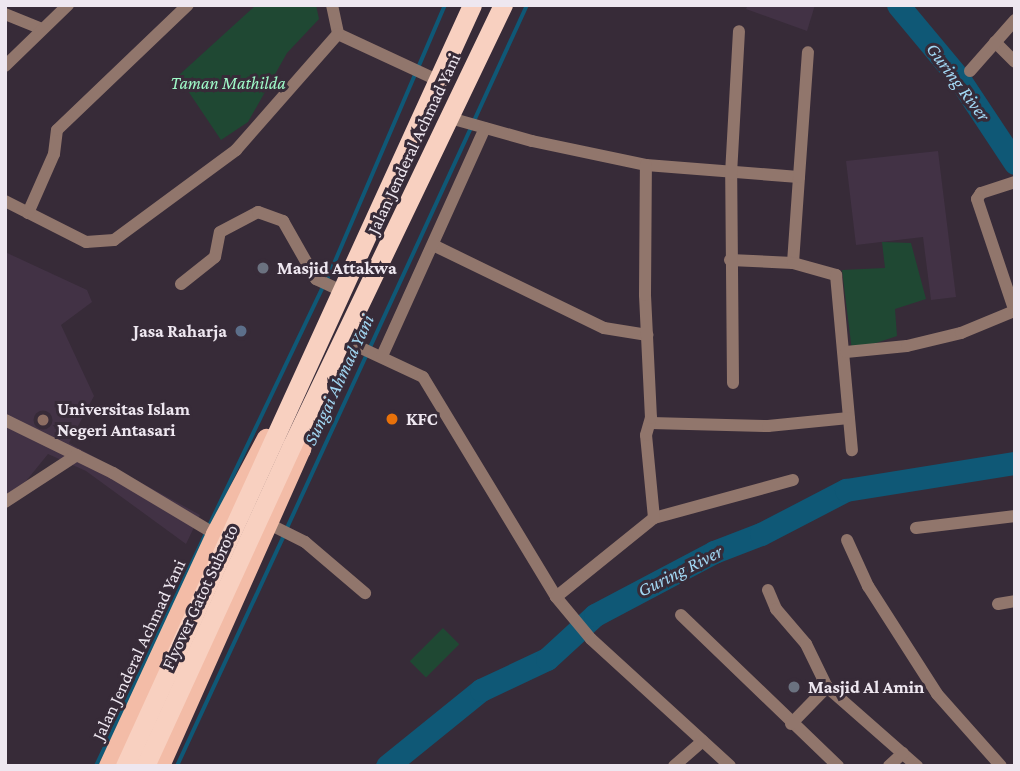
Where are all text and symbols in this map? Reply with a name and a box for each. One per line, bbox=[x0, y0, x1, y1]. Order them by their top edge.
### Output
water label: Guring River bbox=[921, 38, 995, 126]
street label: Jalan Jenderal Achmad Yani bbox=[363, 50, 465, 238]
park label: Taman Mathilda bbox=[170, 72, 286, 94]
place label: Masjid Attakwa bbox=[277, 257, 397, 279]
marker: Masjid Attakwa bbox=[255, 260, 271, 276]
water label: Sungai Ahmad Yani bbox=[299, 311, 379, 449]
place label: Jasa Raharja bbox=[133, 320, 227, 342]
marker: Jasa Raharja bbox=[233, 323, 249, 339]
place label: Universitas Islam Negeri Antasari bbox=[57, 399, 190, 442]
place label: KFC bbox=[406, 408, 438, 430]
marker: KFC bbox=[384, 411, 400, 427]
marker: Universitas Islam Negeri Antasari bbox=[35, 412, 51, 428]
street label: Flyover Gatot Subroto bbox=[157, 521, 243, 673]
water label: Guring River bbox=[634, 540, 726, 602]
street label: Jalan Jenderal Achmad Yani bbox=[88, 556, 190, 744]
place label: Masjid Al Amin bbox=[808, 676, 924, 698]
marker: Masjid Al Amin bbox=[786, 679, 802, 695]

